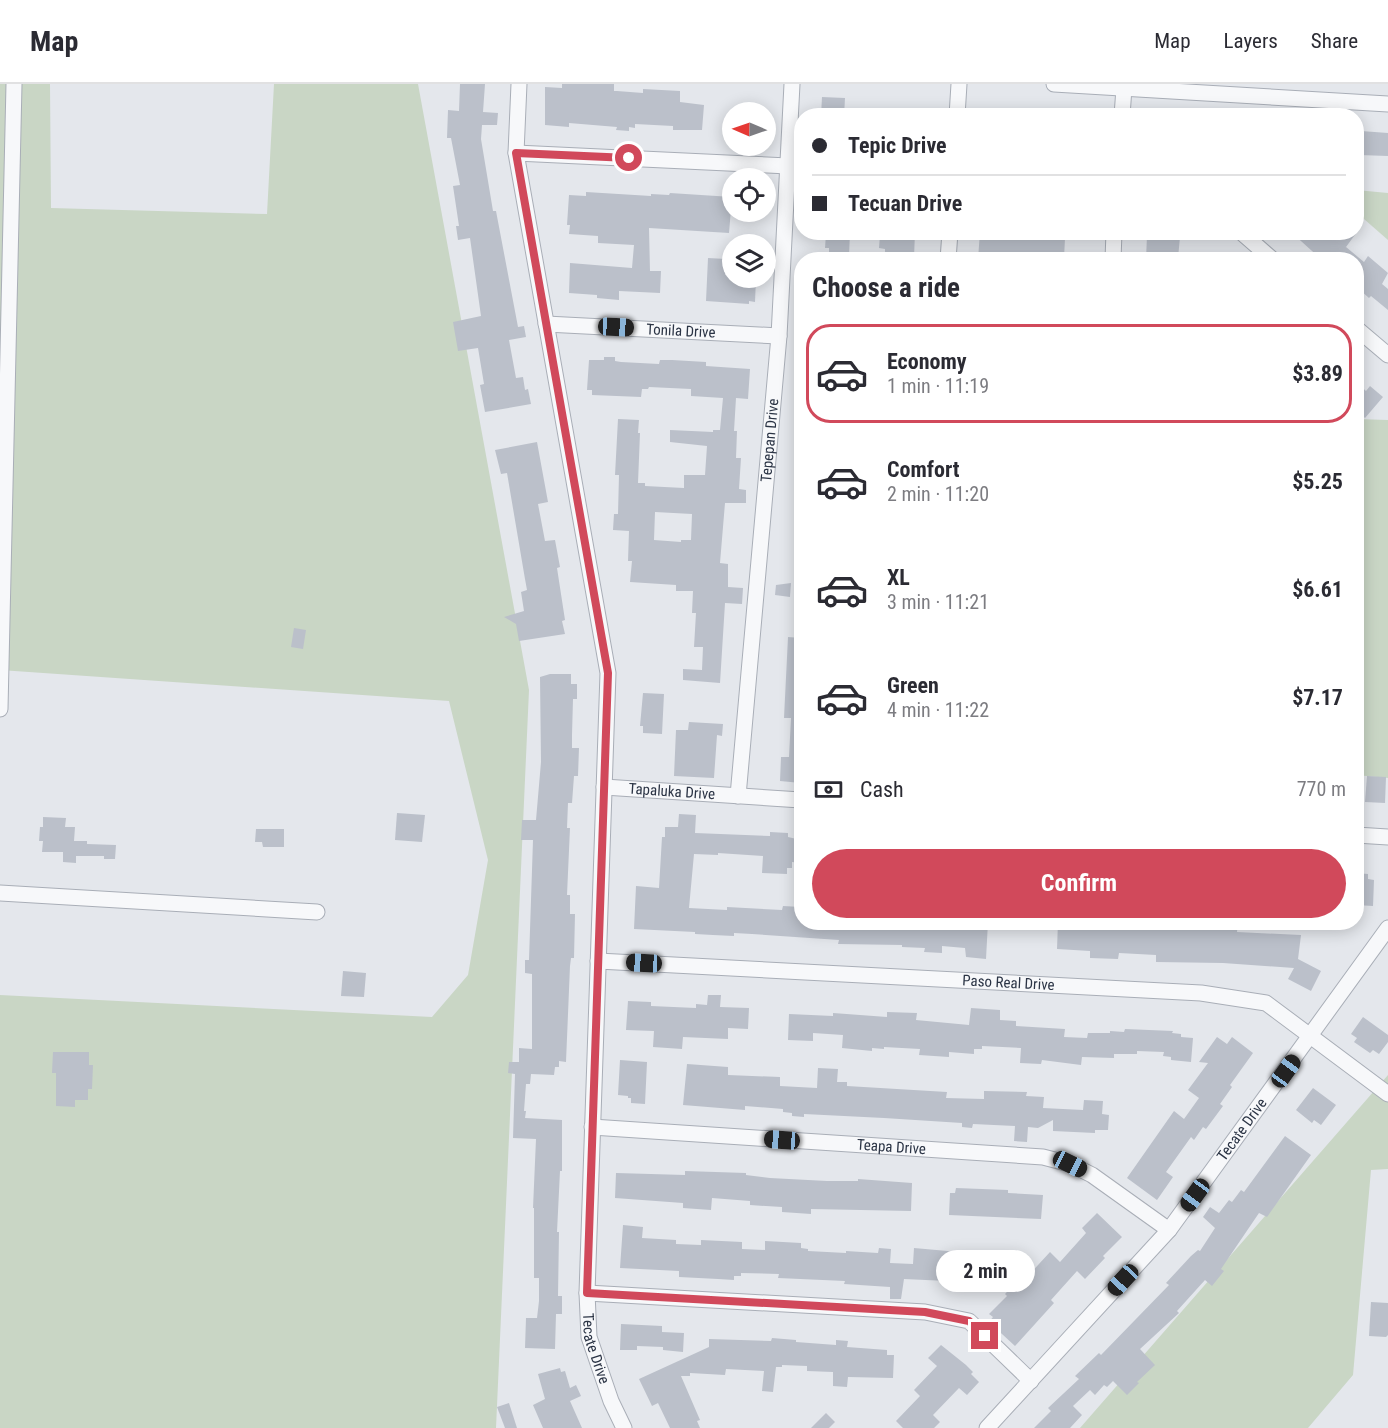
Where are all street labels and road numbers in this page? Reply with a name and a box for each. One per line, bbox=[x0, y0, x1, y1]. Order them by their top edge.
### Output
street label: Tonila Drive bbox=[646, 320, 716, 342]
street label: Tepepan Drive bbox=[757, 398, 782, 483]
street label: Tapaluka Drive bbox=[628, 780, 716, 803]
street label: Paso Real Drive bbox=[962, 971, 1055, 994]
street label: Tecate Drive bbox=[1213, 1095, 1271, 1164]
street label: Teapa Drive bbox=[856, 1136, 927, 1158]
street label: Tecate Drive bbox=[579, 1313, 613, 1386]

